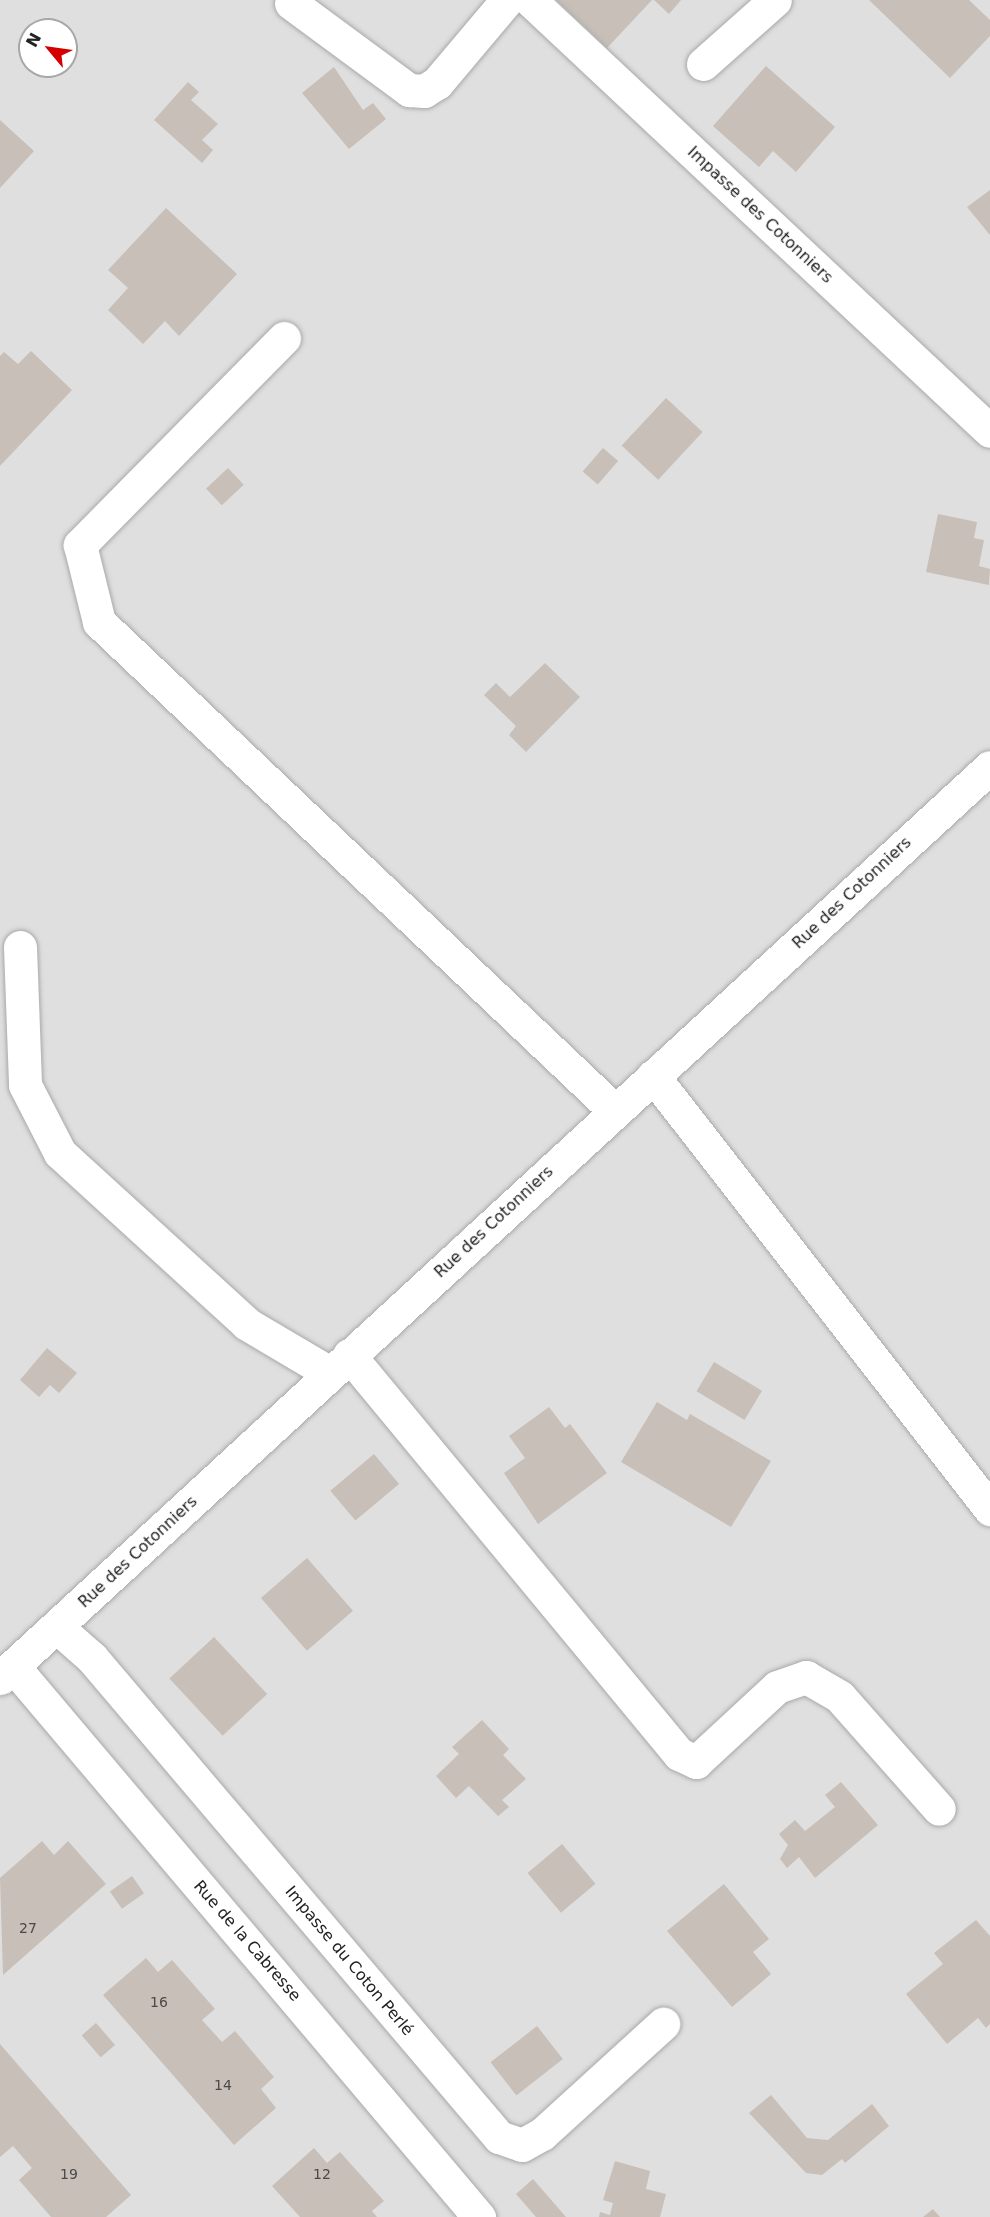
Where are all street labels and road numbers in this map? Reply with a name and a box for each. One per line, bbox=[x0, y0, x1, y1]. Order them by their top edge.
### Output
street label: Impasse des Cotonniers bbox=[683, 143, 837, 287]
street label: Rue des Cotonniers bbox=[789, 833, 915, 953]
street label: Rue des Cotonniers bbox=[431, 1162, 557, 1282]
street label: Rue des Cotonniers bbox=[75, 1492, 201, 1612]
street label: Rue de la Cabresse bbox=[189, 1877, 305, 2005]
street label: Impasse du Coton Perlé bbox=[281, 1882, 417, 2040]

